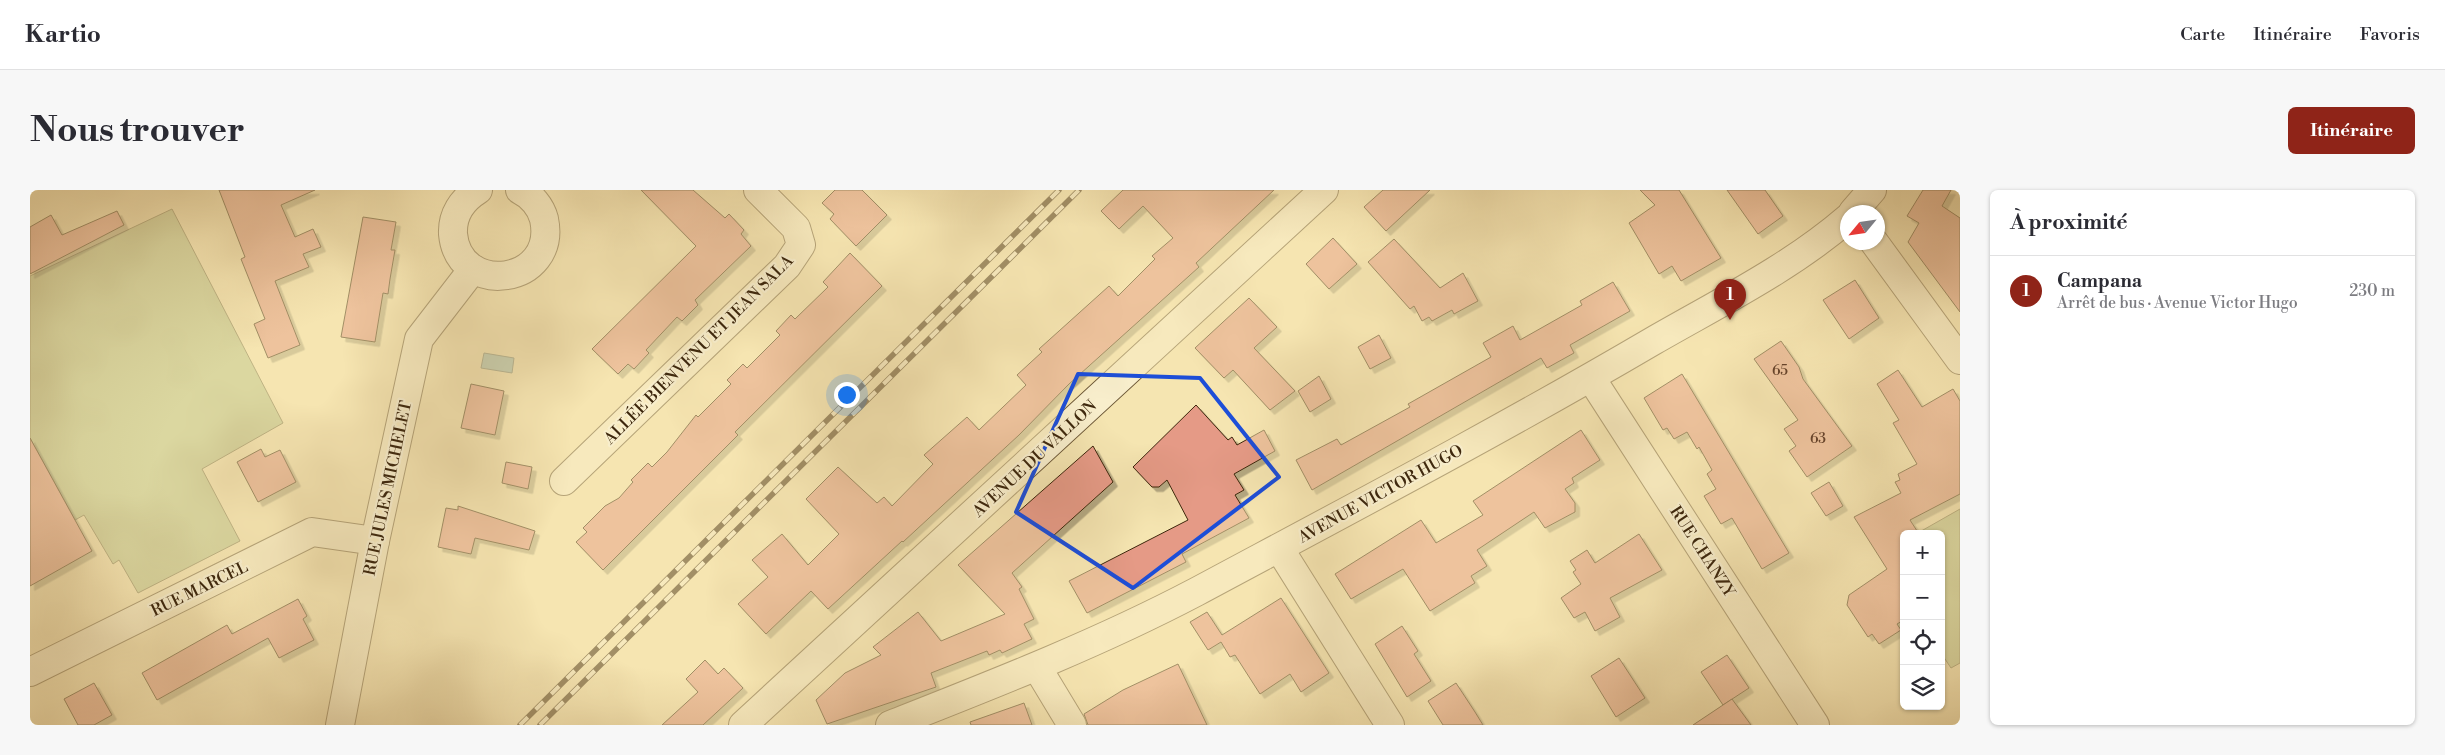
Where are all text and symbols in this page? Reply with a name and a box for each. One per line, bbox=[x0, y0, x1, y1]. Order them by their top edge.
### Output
text: Kartio bbox=[25, 20, 101, 50]
text: Carte bbox=[2180, 23, 2225, 46]
text: Itinéraire bbox=[2253, 23, 2332, 46]
text: Favoris bbox=[2360, 23, 2420, 46]
button: Itinéraire bbox=[2288, 107, 2415, 154]
text: Nous trouver bbox=[30, 109, 245, 152]
north arrow bbox=[1840, 205, 1885, 250]
text: À proximité bbox=[2010, 210, 2127, 236]
street label: ALLÉE BIENVENU ET JEAN SALA bbox=[598, 249, 798, 449]
text: Campana bbox=[2057, 269, 2142, 293]
pin: 1 bbox=[1714, 279, 1746, 320]
text: 1 bbox=[2022, 281, 2030, 301]
text: 230 m bbox=[2349, 281, 2395, 301]
text: Arrêt de bus · Avenue Victor Hugo bbox=[2057, 293, 2298, 313]
house number: 65 bbox=[1772, 362, 1788, 380]
your location bbox=[834, 382, 860, 408]
street label: AVENUE DU VALLON bbox=[968, 396, 1101, 522]
street label: RUE JULES MICHELET bbox=[360, 399, 416, 577]
house number: 63 bbox=[1810, 430, 1826, 448]
street label: AVENUE VICTOR HUGO bbox=[1294, 440, 1466, 548]
street label: RUE CHANZY bbox=[1665, 502, 1740, 602]
map controls bbox=[1900, 530, 1945, 710]
button: + bbox=[1900, 530, 1945, 575]
street label: RUE MARCEL bbox=[148, 557, 252, 621]
button: − bbox=[1900, 575, 1945, 620]
button: locate bbox=[1900, 620, 1945, 665]
button: layers bbox=[1900, 665, 1945, 710]

